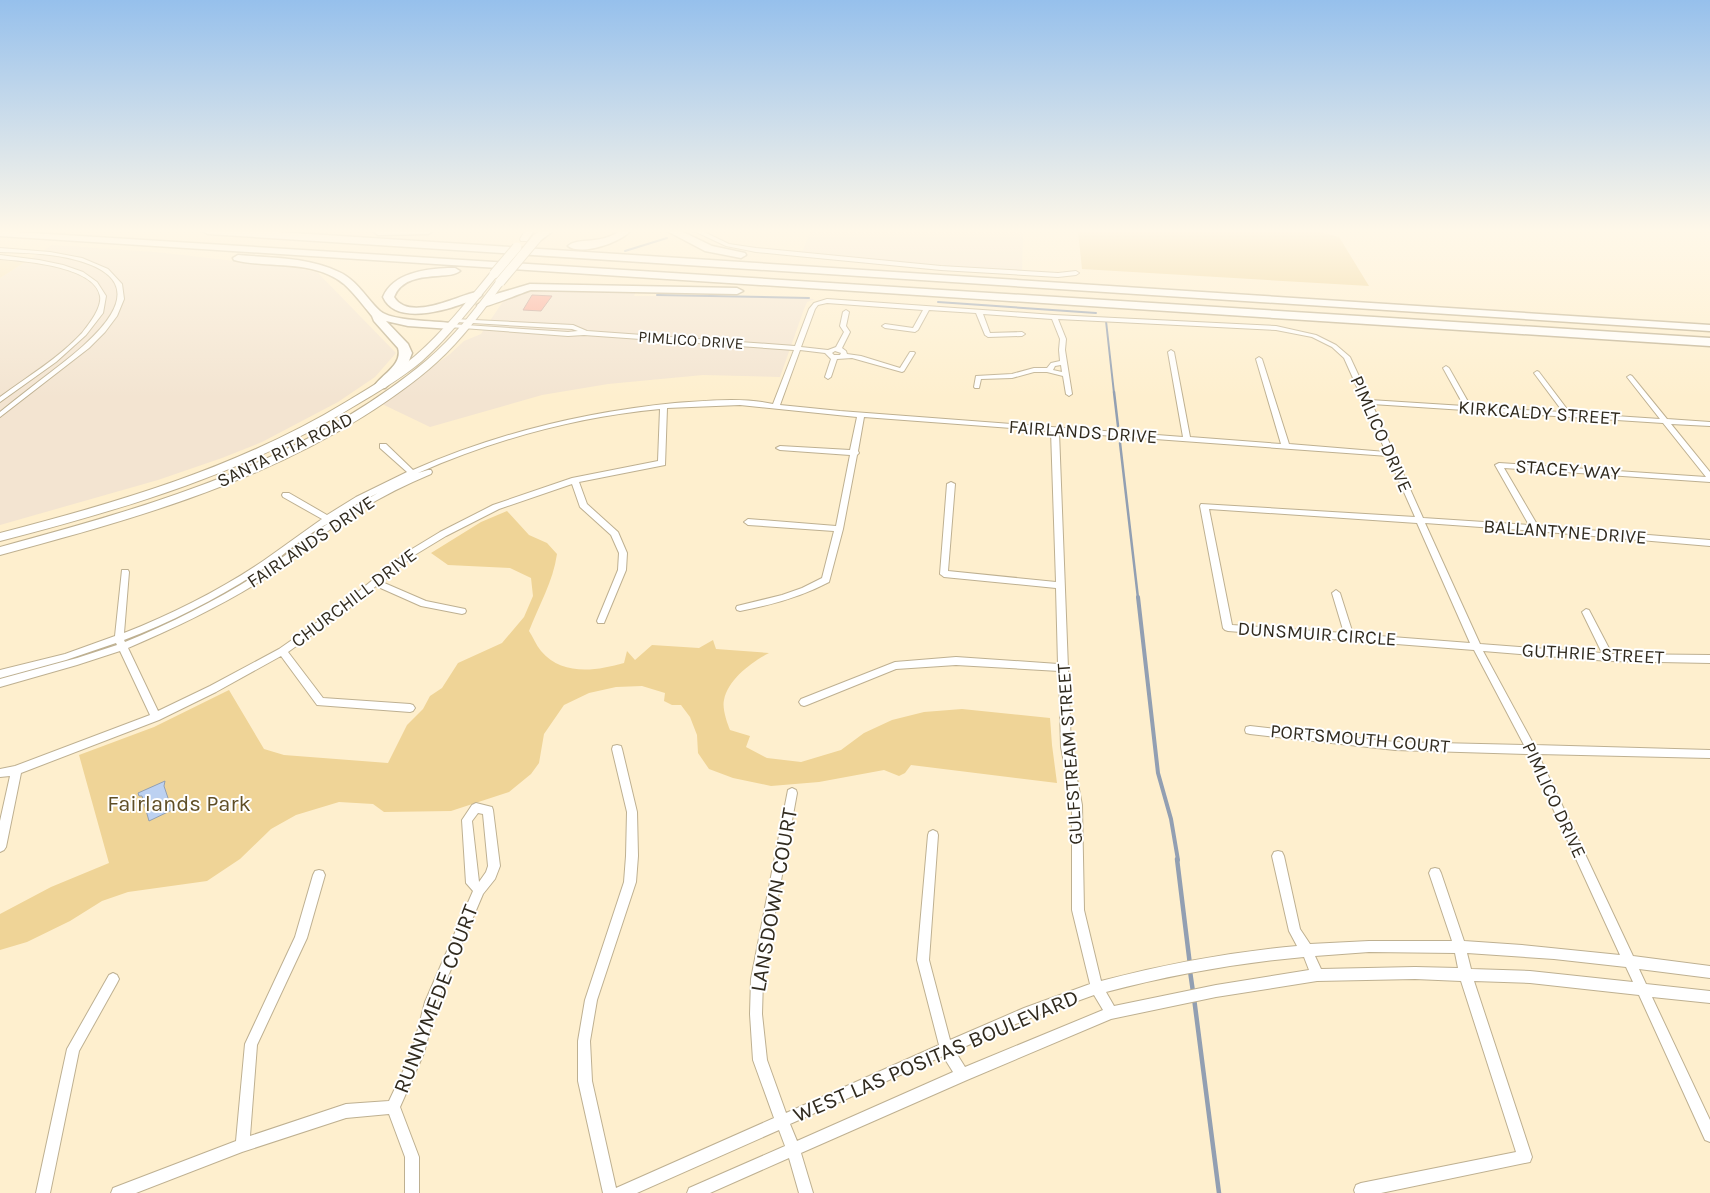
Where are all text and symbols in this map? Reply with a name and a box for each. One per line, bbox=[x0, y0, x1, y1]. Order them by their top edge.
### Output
street label: PIMLICO DRIVE bbox=[638, 327, 744, 353]
street label: PIMLICO DRIVE bbox=[1345, 372, 1417, 496]
street label: KIRKCALDY STREET bbox=[1457, 396, 1621, 430]
street label: SANTA RITA ROAD bbox=[214, 408, 356, 492]
street label: FAIRLANDS DRIVE bbox=[1008, 416, 1158, 448]
street label: STACEY WAY bbox=[1515, 455, 1622, 485]
street label: FAIRLANDS DRIVE bbox=[243, 491, 379, 593]
street label: BALLANTYNE DRIVE bbox=[1483, 515, 1647, 549]
street label: CHURCHILL DRIVE bbox=[287, 544, 421, 652]
street label: DUNSMUIR CIRCLE bbox=[1237, 617, 1397, 651]
street label: GUTHRIE STREET bbox=[1521, 639, 1665, 669]
street label: GULFSTREAM STREET bbox=[1053, 662, 1087, 845]
street label: PORTSMOUTH COURT bbox=[1269, 720, 1451, 758]
street label: PIMLICO DRIVE bbox=[1518, 739, 1590, 861]
park label: Fairlands Park bbox=[107, 791, 251, 817]
street label: LANSDOWN COURT bbox=[745, 806, 803, 994]
street label: RUNNYMEDE COURT bbox=[388, 901, 484, 1097]
street label: WEST LAS POSITAS BOULEVARD bbox=[789, 984, 1083, 1128]

